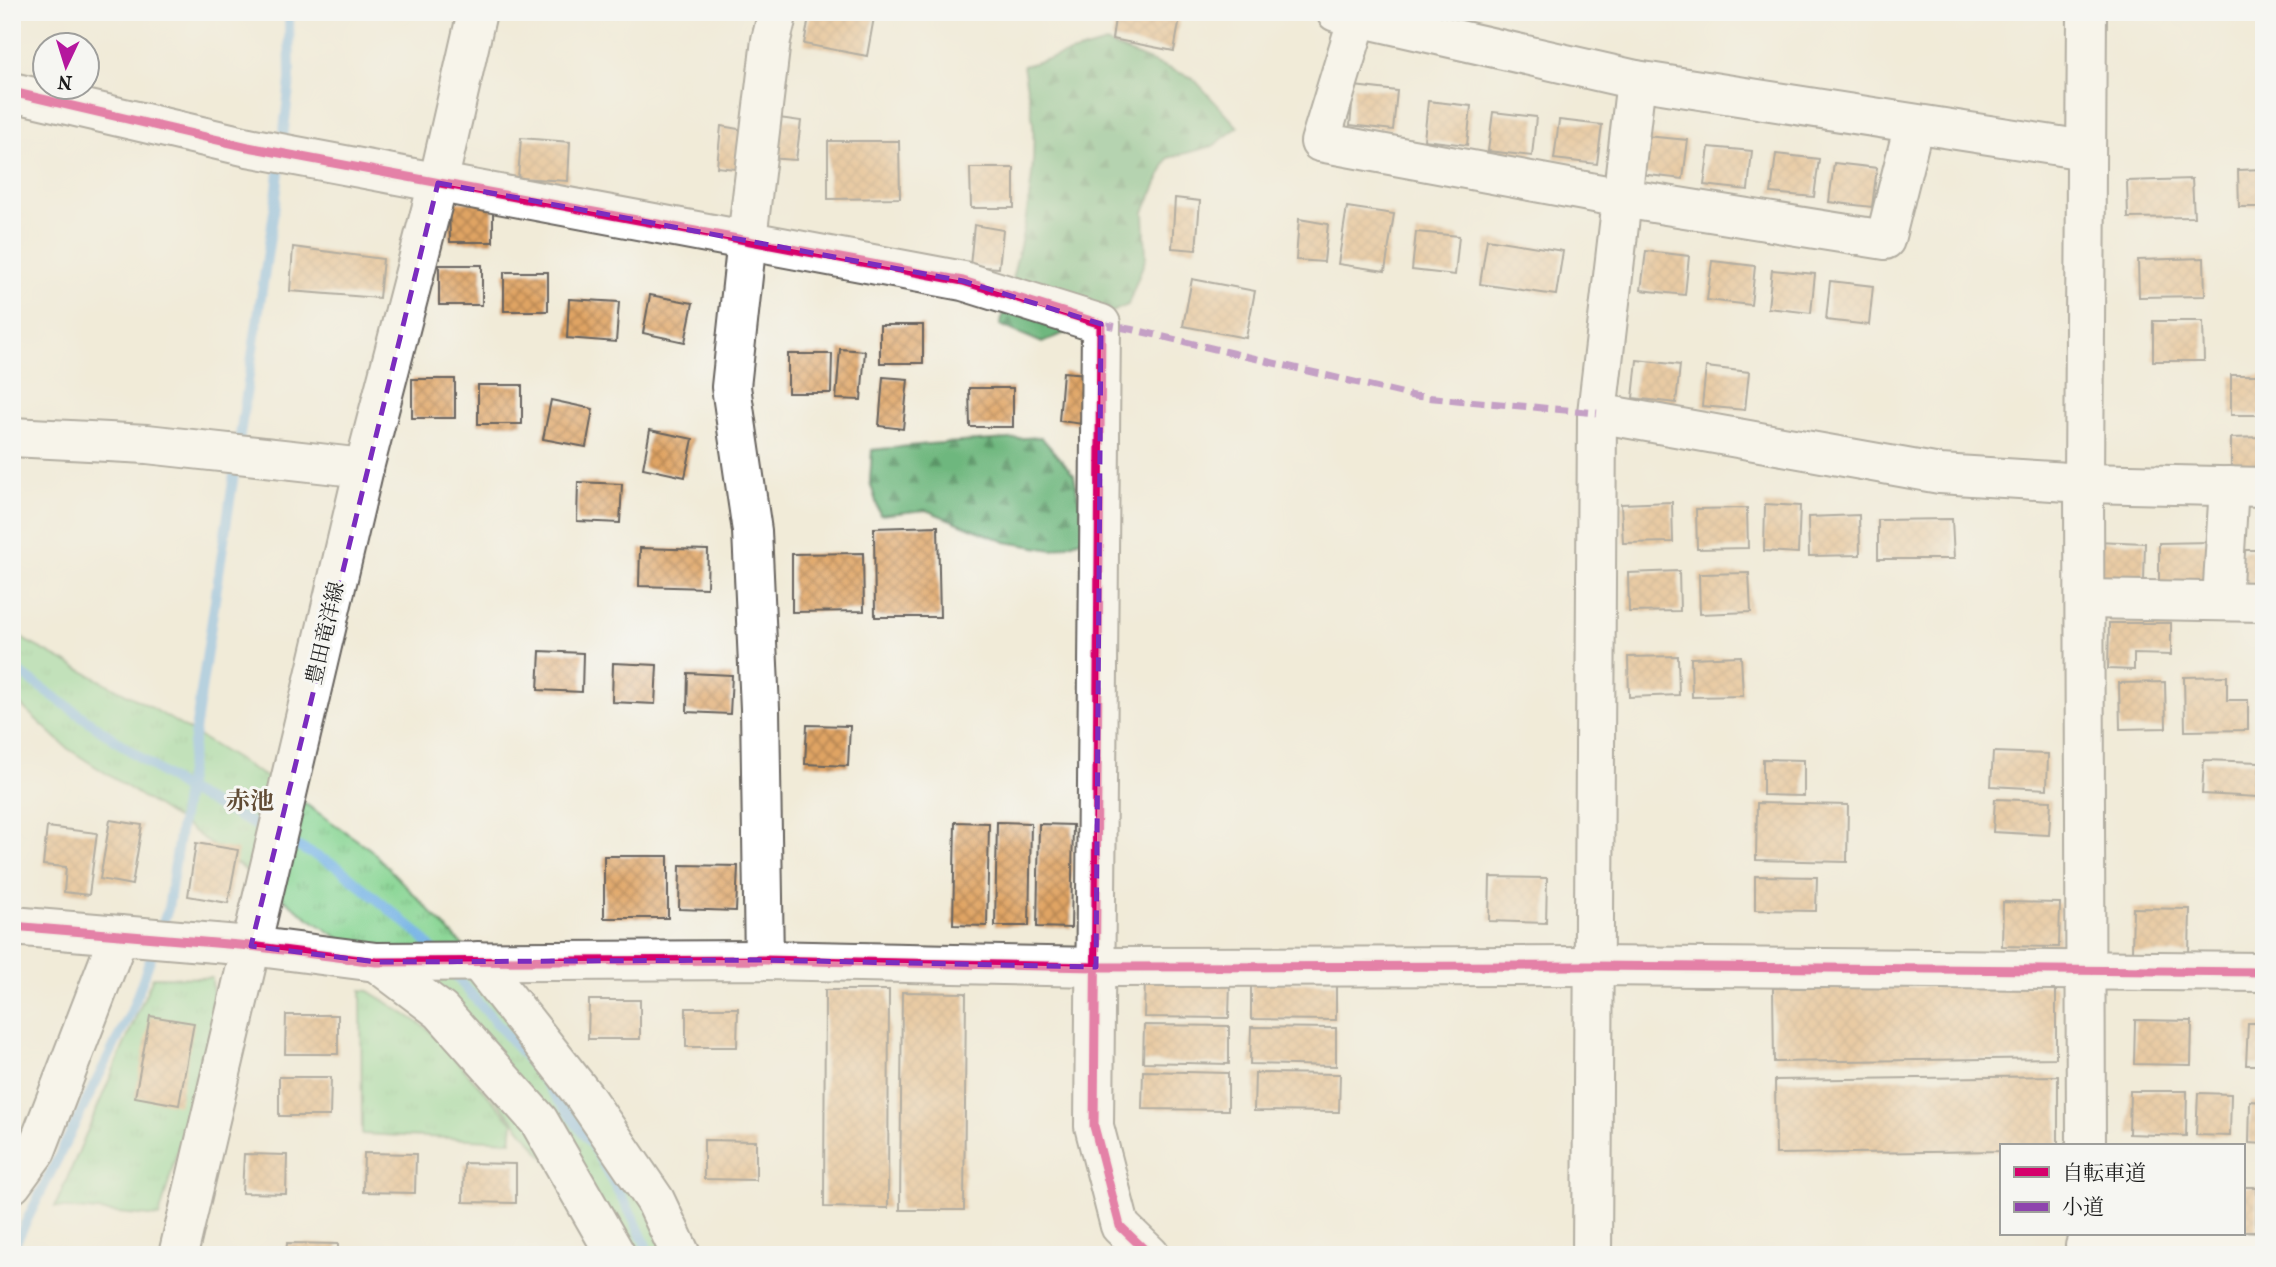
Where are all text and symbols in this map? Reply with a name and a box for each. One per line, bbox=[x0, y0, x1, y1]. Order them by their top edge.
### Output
north arrow bbox=[32, 32, 102, 102]
text: N bbox=[56, 70, 73, 93]
street label: 豊田竜洋線 bbox=[301, 579, 349, 687]
district label: 赤池 bbox=[226, 787, 274, 815]
legend bbox=[2000, 1144, 2244, 1236]
text: 自転車道 bbox=[2062, 1161, 2146, 1185]
text: 小道 bbox=[2062, 1195, 2104, 1219]

